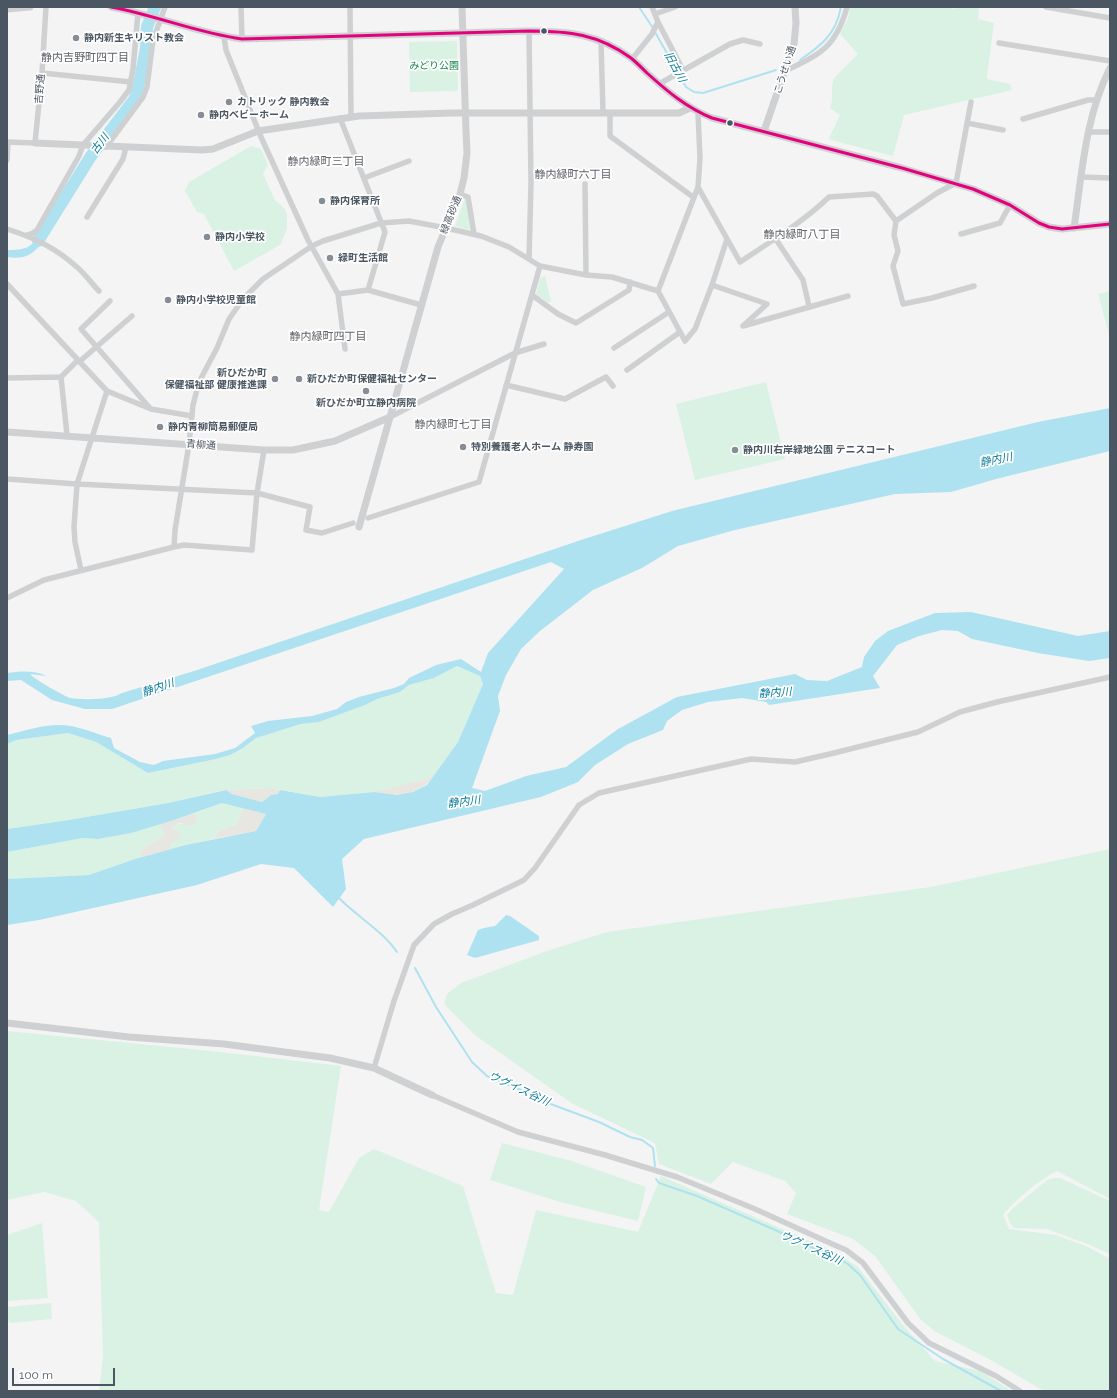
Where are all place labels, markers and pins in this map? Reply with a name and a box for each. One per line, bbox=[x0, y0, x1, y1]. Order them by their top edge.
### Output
unlabelled marker bbox=[539, 26, 549, 36]
place label: 静内新生キリスト教会 bbox=[84, 32, 184, 44]
marker: 静内新生キリスト教会 bbox=[71, 33, 81, 43]
place label: カトリック 静内教会 bbox=[237, 96, 329, 108]
marker: カトリック 静内教会 bbox=[224, 97, 234, 107]
place label: 静内ベビーホーム bbox=[209, 109, 289, 121]
marker: 静内ベビーホーム bbox=[196, 110, 206, 120]
unlabelled marker bbox=[725, 118, 735, 128]
place label: 静内保育所 bbox=[330, 195, 380, 207]
marker: 静内保育所 bbox=[317, 196, 327, 206]
place label: 静内小学校 bbox=[215, 231, 265, 243]
marker: 静内小学校 bbox=[202, 232, 212, 242]
place label: 緑町生活館 bbox=[338, 252, 388, 264]
marker: 緑町生活館 bbox=[325, 253, 335, 263]
place label: 静内小学校児童館 bbox=[176, 294, 256, 306]
marker: 静内小学校児童館 bbox=[163, 295, 173, 305]
place label: 新ひだか町 保健福祉部 健康推進課 bbox=[165, 367, 267, 390]
place label: 新ひだか町保健福祉センター bbox=[307, 373, 437, 385]
marker: 新ひだか町 保健福祉部 健康推進課 bbox=[270, 374, 280, 384]
marker: 新ひだか町保健福祉センター bbox=[294, 374, 304, 384]
marker: 新ひだか町立静内病院 bbox=[361, 386, 371, 396]
place label: 新ひだか町立静内病院 bbox=[316, 397, 416, 409]
place label: 静内青柳簡易郵便局 bbox=[168, 421, 258, 433]
marker: 静内青柳簡易郵便局 bbox=[155, 422, 165, 432]
place label: 特別養護老人ホーム 静寿園 bbox=[471, 441, 593, 453]
marker: 特別養護老人ホーム 静寿園 bbox=[458, 442, 468, 452]
place label: 静内川右岸緑地公園 テニスコート bbox=[743, 444, 895, 456]
marker: 静内川右岸緑地公園 テニスコート bbox=[730, 445, 740, 455]

